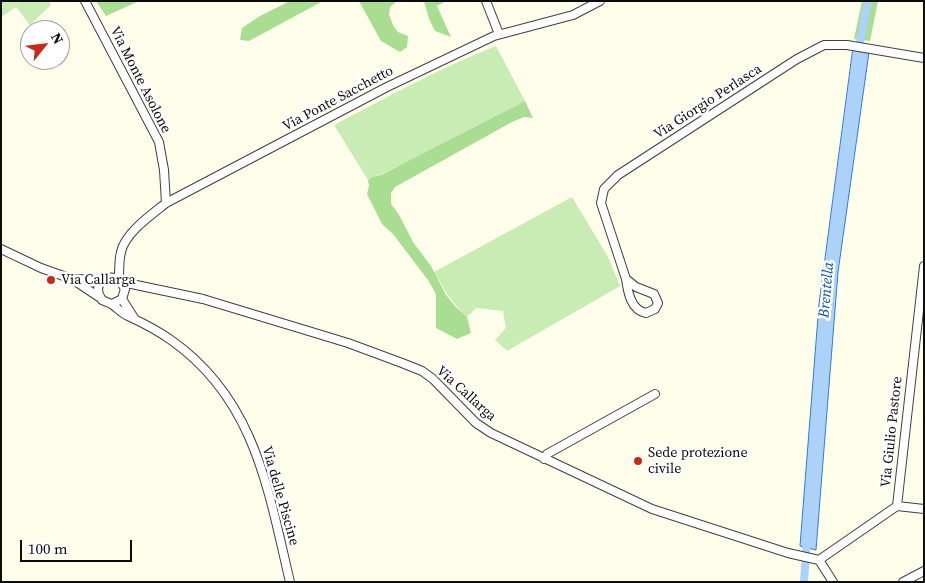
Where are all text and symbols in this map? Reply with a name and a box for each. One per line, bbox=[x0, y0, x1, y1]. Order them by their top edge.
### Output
north arrow bbox=[20, 20, 70, 70]
street label: Via Monte Asolone bbox=[106, 24, 174, 136]
text: N bbox=[46, 29, 68, 48]
street label: Via Giorgio Perlasca bbox=[651, 61, 765, 143]
street label: Via Ponte Sacchetto bbox=[280, 63, 396, 135]
water label: Brentella bbox=[816, 261, 838, 319]
place label: Via Callarga bbox=[61, 272, 136, 288]
marker: Via Callarga bbox=[45, 274, 57, 286]
street label: Via Callarga bbox=[433, 363, 499, 425]
street label: Via Giulio Pastore bbox=[878, 376, 906, 488]
street label: Via delle Piscine bbox=[258, 444, 302, 548]
place label: Sede protezione civile bbox=[648, 445, 748, 478]
marker: Sede protezione civile bbox=[632, 455, 644, 467]
scale bar bbox=[22, 530, 135, 562]
text: 100 m bbox=[28, 538, 68, 559]

